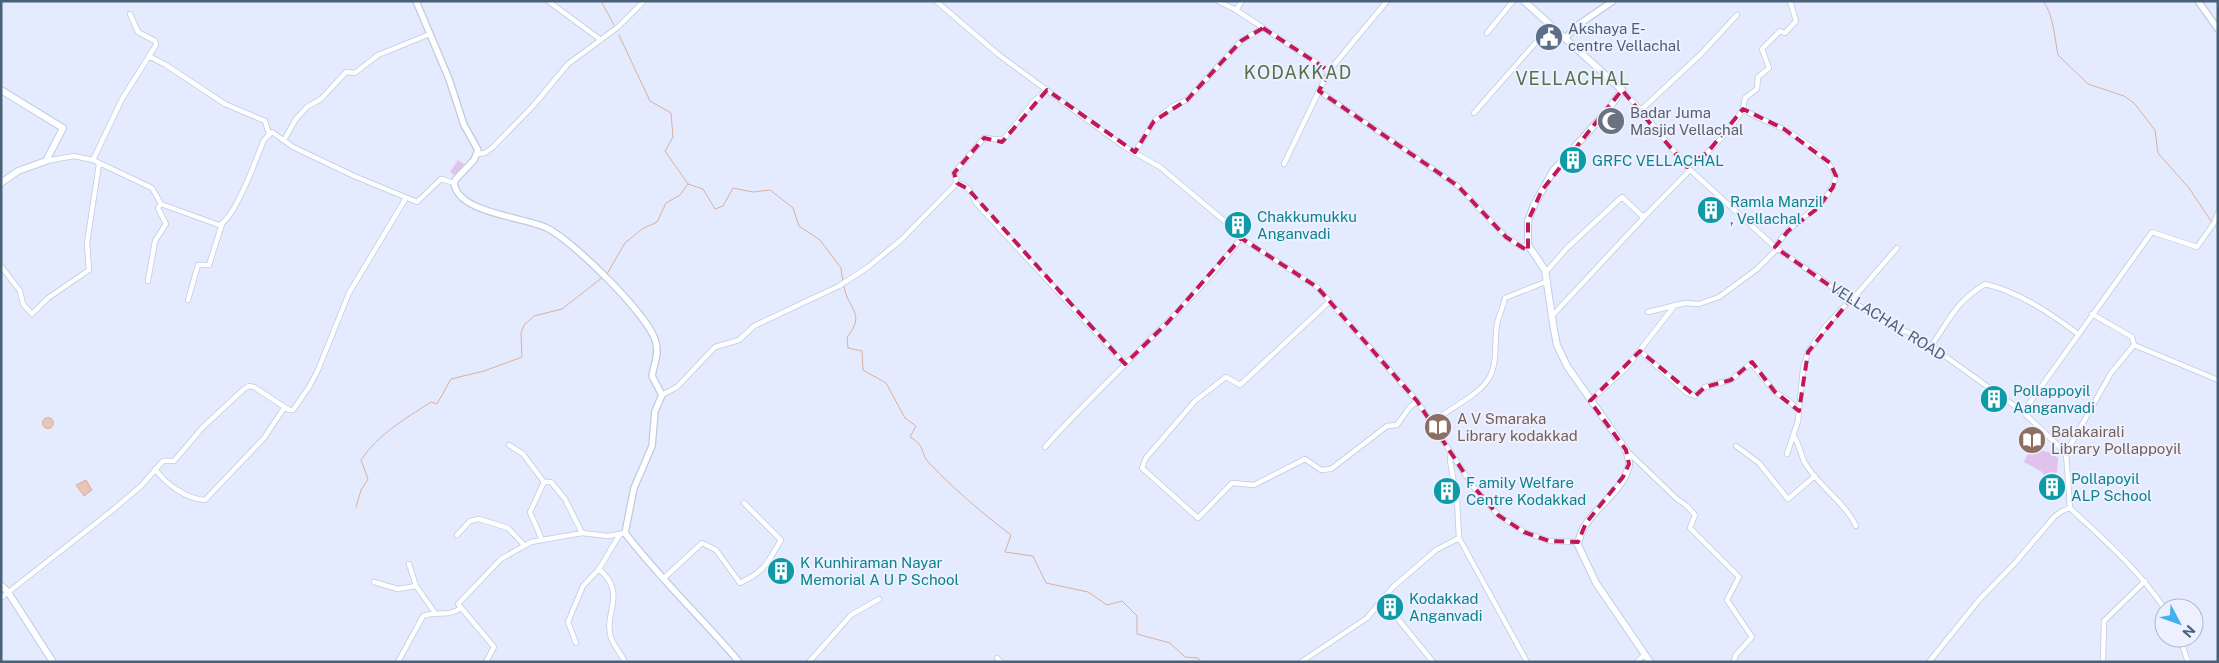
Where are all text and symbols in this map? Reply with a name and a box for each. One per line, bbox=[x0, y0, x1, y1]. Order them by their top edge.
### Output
place label: Akshaya E- centre Vellachal bbox=[1568, 20, 1681, 54]
public building icon: Akshaya E- centre Vellachal bbox=[1534, 22, 1564, 52]
district label: KODAKKAD bbox=[1244, 62, 1352, 83]
district label: VELLACHAL bbox=[1516, 68, 1630, 89]
place label: Badar Juma Masjid Vellachal bbox=[1630, 104, 1744, 138]
mosque icon: Badar Juma Masjid Vellachal bbox=[1596, 106, 1626, 136]
building icon: GRFC VELLACHAL bbox=[1558, 145, 1588, 175]
place label: GRFC VELLACHAL bbox=[1592, 152, 1724, 169]
place label: Ramla Manzil , Vellachal bbox=[1730, 193, 1823, 227]
building icon: Ramla Manzil , Vellachal bbox=[1696, 195, 1726, 225]
place label: Chakkumukku Anganvadi bbox=[1257, 208, 1357, 242]
building icon: Chakkumukku Anganvadi bbox=[1223, 210, 1253, 240]
street label: VELLACHAL ROAD bbox=[1827, 278, 1949, 364]
place label: Pollappoyil Aanganvadi bbox=[2013, 382, 2095, 416]
building icon: Pollappoyil Aanganvadi bbox=[1979, 384, 2009, 414]
place label: A V Smaraka Library kodakkad bbox=[1457, 410, 1578, 444]
library icon: A V Smaraka Library kodakkad bbox=[1423, 412, 1453, 442]
place label: Balakairali Library Pollappoyil bbox=[2051, 423, 2182, 457]
library icon: Balakairali Library Pollappoyil bbox=[2017, 425, 2047, 455]
place label: Pollapoyil ALP School bbox=[2071, 470, 2152, 504]
building icon: Pollapoyil ALP School bbox=[2037, 472, 2067, 502]
place label: F amily Welfare Centre Kodakkad bbox=[1466, 474, 1586, 508]
building icon: F amily Welfare Centre Kodakkad bbox=[1432, 476, 1462, 506]
place label: K Kunhiraman Nayar Memorial A U P School bbox=[800, 554, 959, 588]
building icon: K Kunhiraman Nayar Memorial A U P School bbox=[766, 556, 796, 586]
place label: Kodakkad Anganvadi bbox=[1409, 590, 1483, 624]
building icon: Kodakkad Anganvadi bbox=[1375, 592, 1405, 622]
north arrow bbox=[2154, 598, 2204, 648]
text: N bbox=[2179, 622, 2198, 641]

